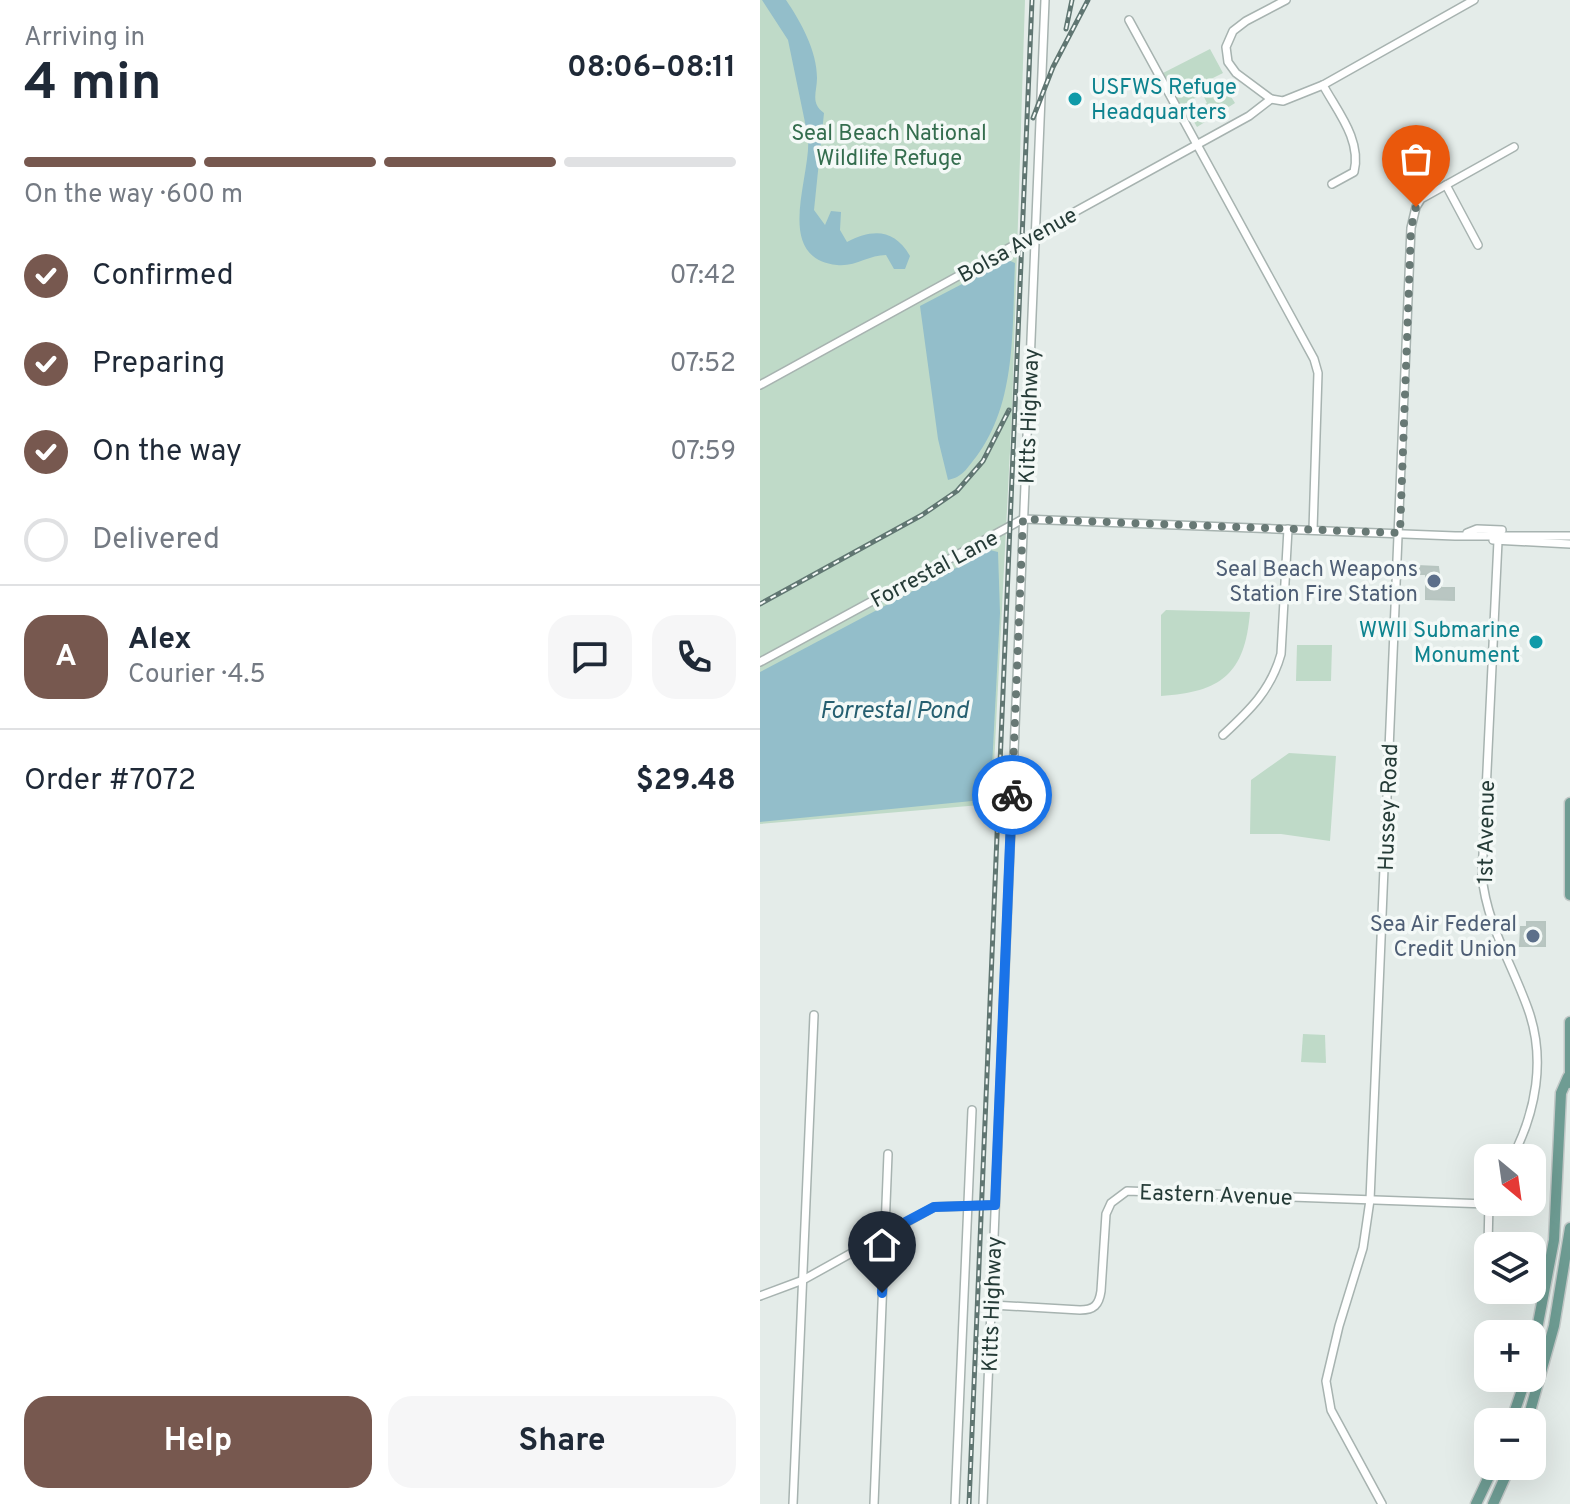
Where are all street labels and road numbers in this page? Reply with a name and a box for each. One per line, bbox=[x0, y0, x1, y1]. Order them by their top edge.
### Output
street label: Bolsa Avenue bbox=[954, 202, 1083, 290]
street label: Kitts Highway bbox=[1015, 348, 1046, 484]
street label: Forrestal Lane bbox=[867, 525, 1003, 615]
street label: Hussey Road bbox=[1374, 743, 1405, 871]
street label: 1st Avenue bbox=[1473, 780, 1502, 884]
street label: Eastern Avenue bbox=[1139, 1180, 1293, 1213]
street label: Kitts Highway bbox=[978, 1236, 1009, 1372]

